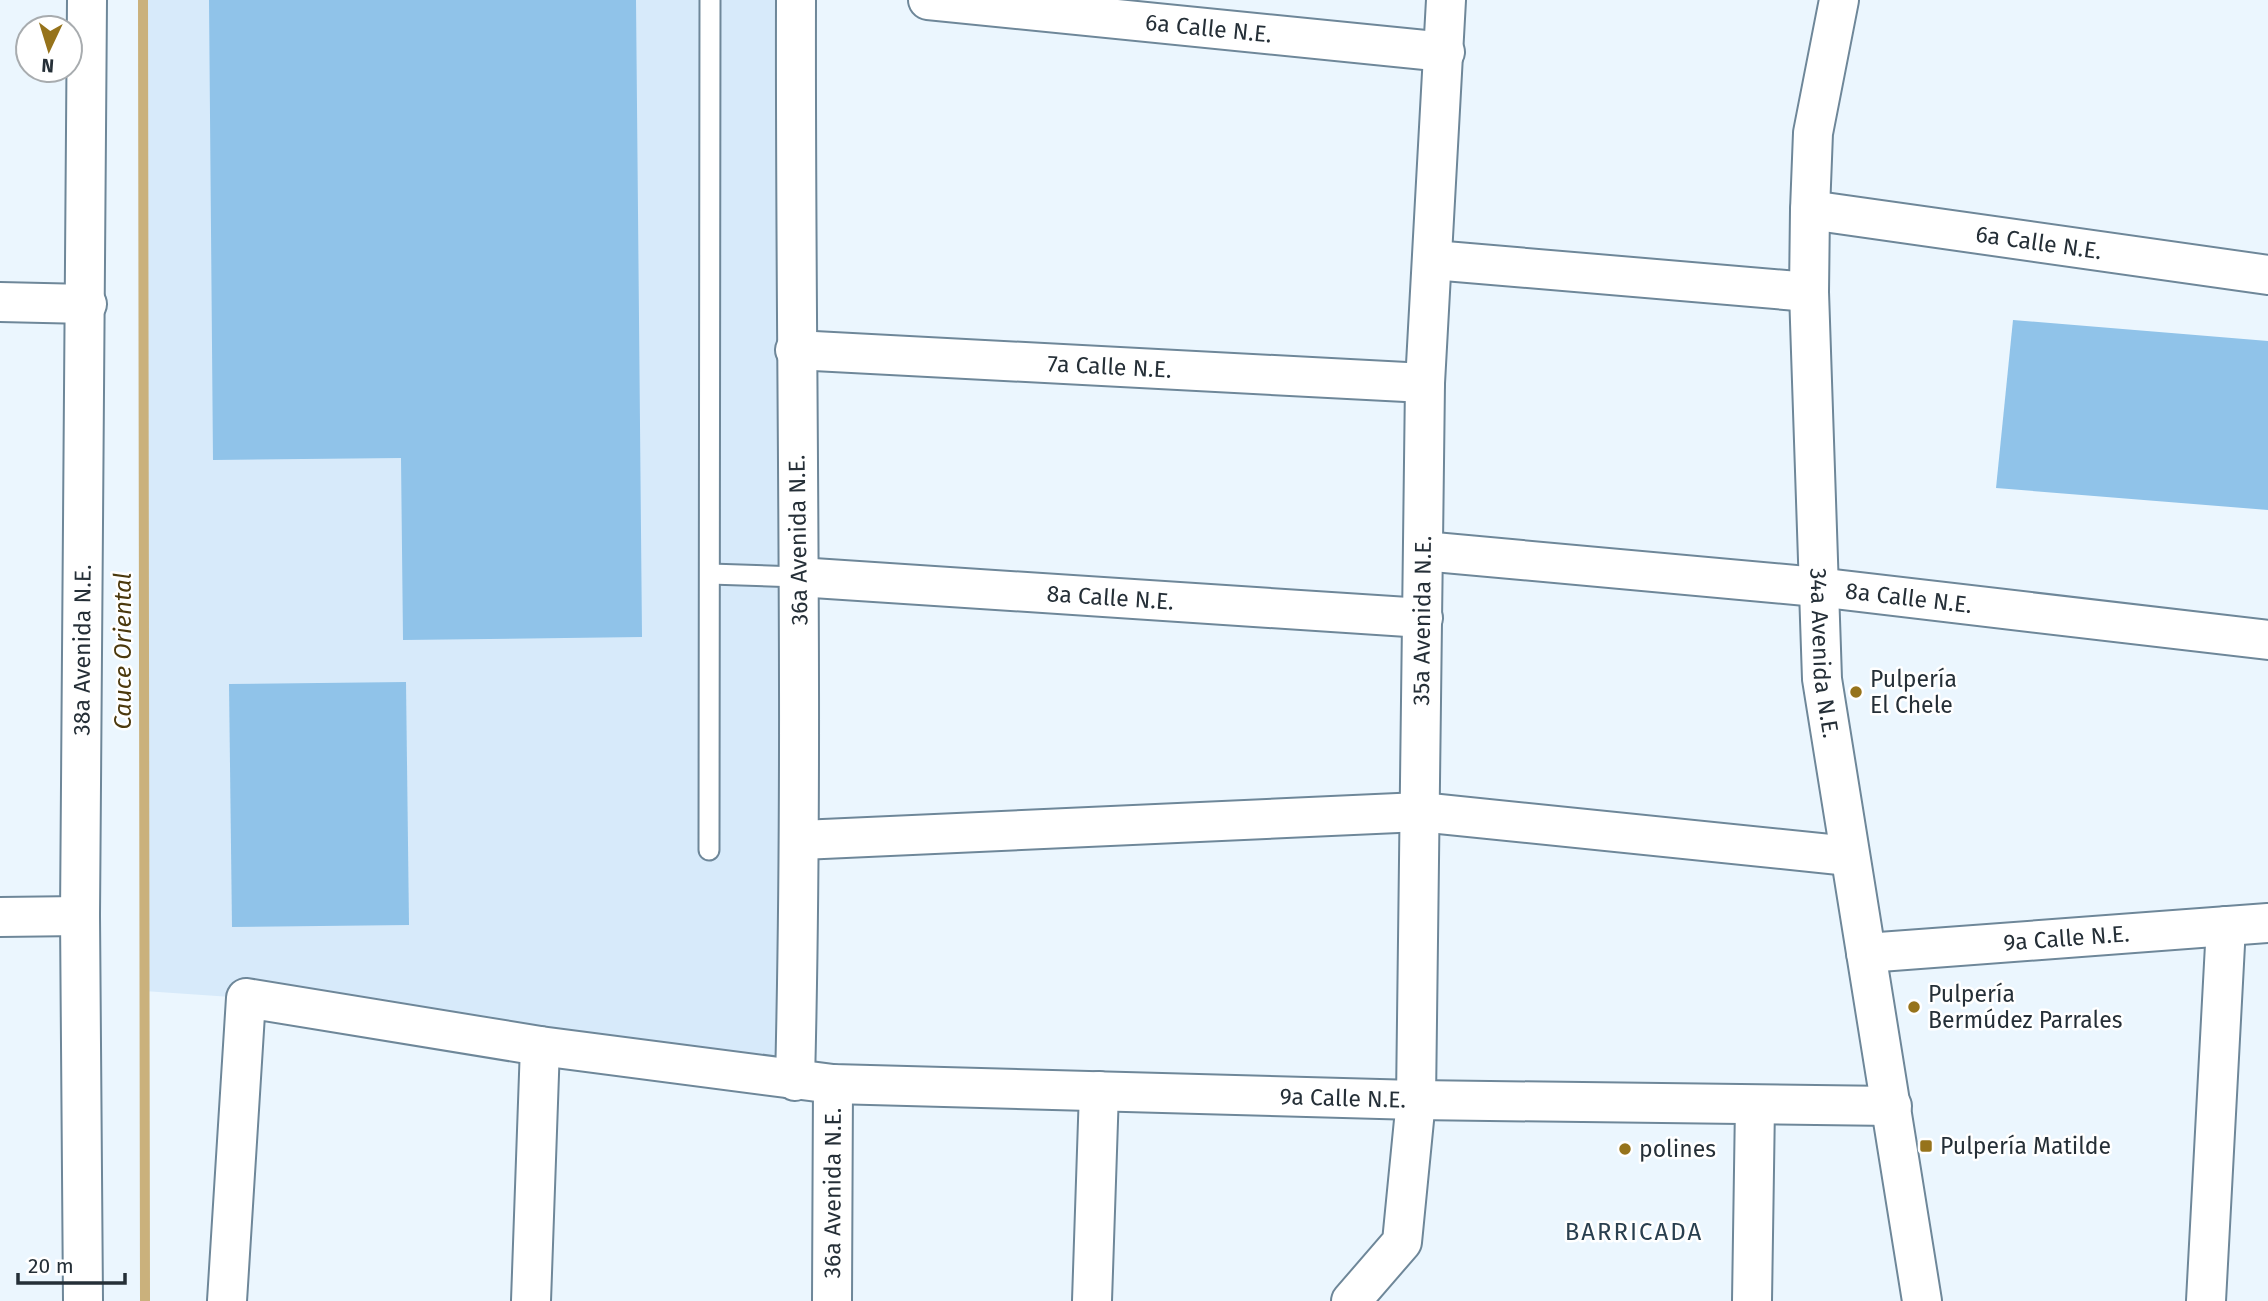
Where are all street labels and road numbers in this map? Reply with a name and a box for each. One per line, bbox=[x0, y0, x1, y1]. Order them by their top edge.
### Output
street label: 6a Calle N.E. bbox=[1144, 8, 1273, 49]
street label: 6a Calle N.E. bbox=[1974, 220, 2104, 265]
street label: 7a Calle N.E. bbox=[1047, 349, 1172, 384]
street label: 36a Avenida N.E. bbox=[783, 454, 813, 626]
street label: 35a Avenida N.E. bbox=[1407, 536, 1437, 706]
street label: 38a Avenida N.E. bbox=[67, 564, 97, 736]
street label: 34a Avenida N.E. bbox=[1804, 567, 1845, 740]
street label: 8a Calle N.E. bbox=[1844, 576, 1974, 619]
street label: 8a Calle N.E. bbox=[1046, 579, 1175, 616]
street label: 9a Calle N.E. bbox=[2002, 919, 2131, 957]
street label: 9a Calle N.E. bbox=[1279, 1082, 1407, 1114]
street label: 36a Avenida N.E. bbox=[818, 1108, 847, 1278]

